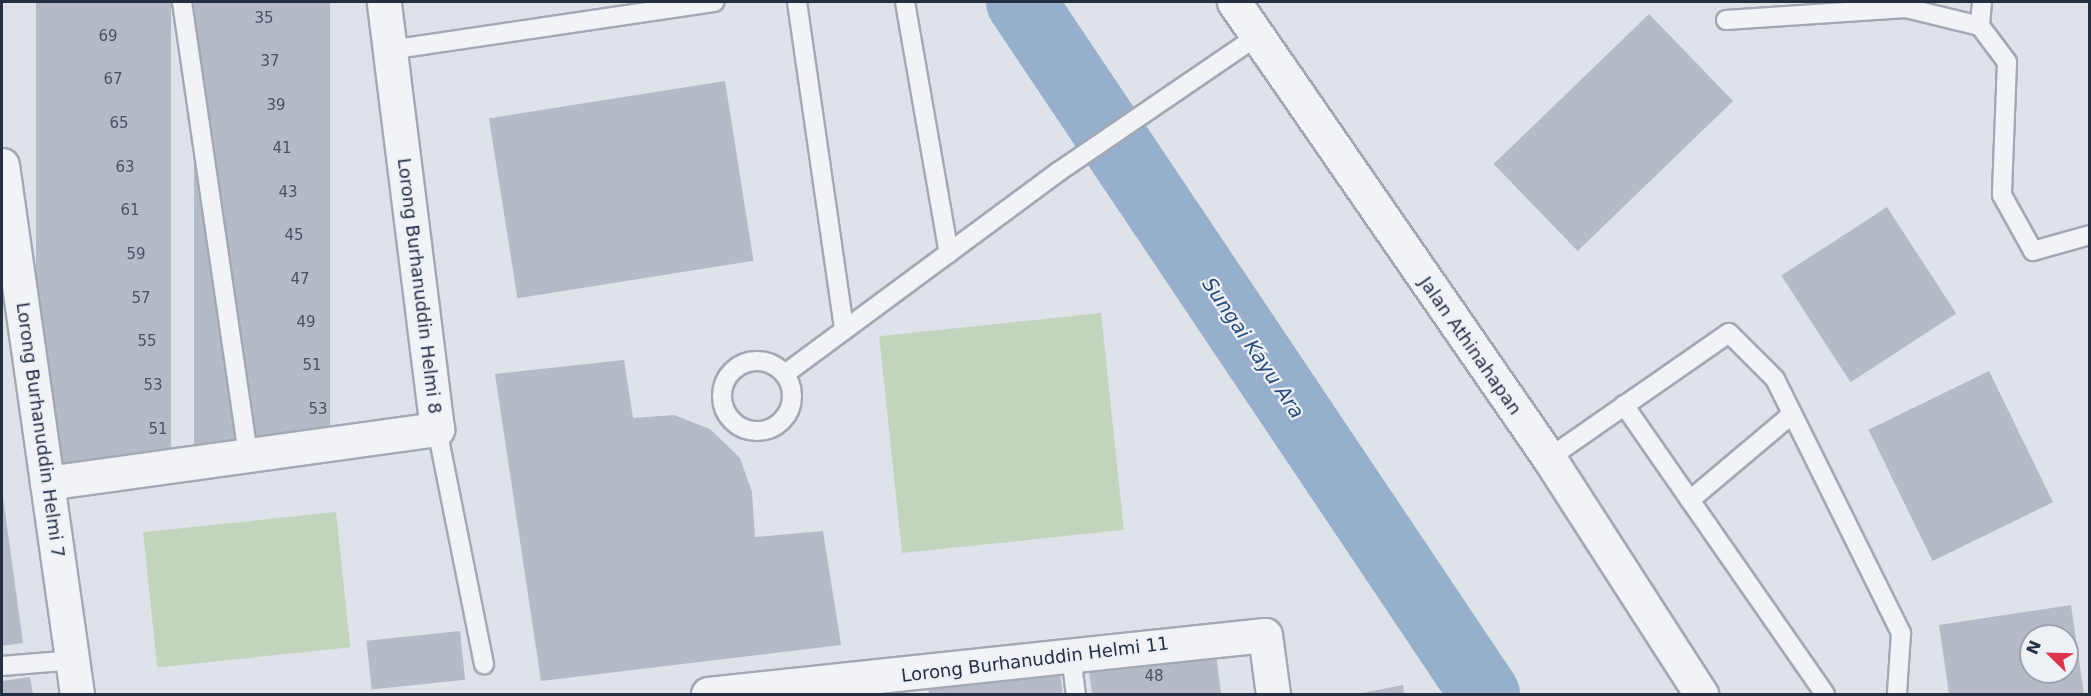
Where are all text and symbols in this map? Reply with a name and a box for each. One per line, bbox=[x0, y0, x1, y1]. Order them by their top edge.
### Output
house number: 35 bbox=[254, 10, 274, 28]
house number: 69 bbox=[98, 28, 118, 46]
house number: 37 bbox=[260, 53, 280, 71]
house number: 67 bbox=[103, 71, 123, 89]
house number: 39 bbox=[266, 97, 286, 115]
house number: 65 bbox=[109, 115, 129, 133]
house number: 41 bbox=[272, 140, 292, 158]
street label: Lorong Burhanuddin Helmi 8 bbox=[393, 157, 445, 415]
house number: 63 bbox=[115, 159, 135, 177]
house number: 43 bbox=[278, 184, 298, 202]
house number: 61 bbox=[120, 202, 140, 220]
house number: 45 bbox=[284, 227, 304, 245]
house number: 59 bbox=[126, 246, 146, 264]
house number: 47 bbox=[290, 271, 310, 289]
water label: Sungai Kayu Ara bbox=[1197, 273, 1309, 423]
street label: Jalan Athinahapan bbox=[1414, 273, 1526, 419]
house number: 57 bbox=[131, 290, 151, 308]
street label: Lorong Burhanuddin Helmi 7 bbox=[11, 301, 69, 559]
house number: 49 bbox=[296, 314, 316, 332]
house number: 55 bbox=[137, 333, 157, 351]
house number: 51 bbox=[302, 357, 322, 375]
house number: 53 bbox=[143, 377, 163, 395]
house number: 53 bbox=[308, 401, 328, 419]
house number: 51 bbox=[148, 421, 168, 439]
north arrow bbox=[2019, 624, 2079, 684]
street label: Lorong Burhanuddin Helmi 11 bbox=[900, 633, 1170, 687]
text: N bbox=[2022, 638, 2045, 657]
house number: 48 bbox=[1144, 668, 1164, 686]

